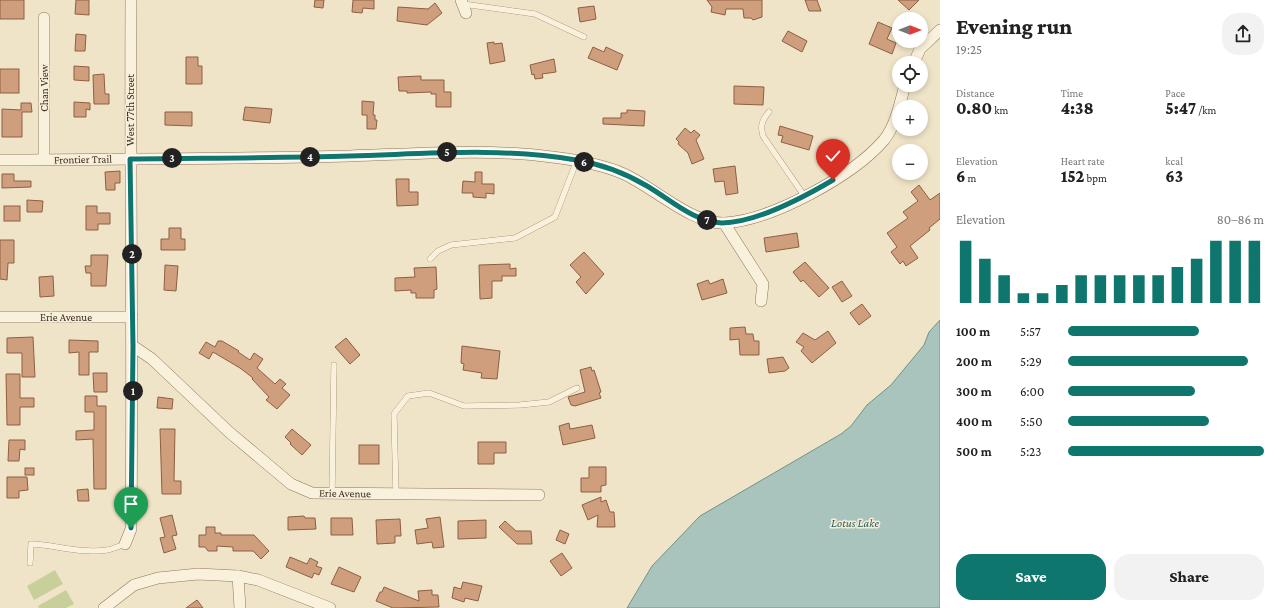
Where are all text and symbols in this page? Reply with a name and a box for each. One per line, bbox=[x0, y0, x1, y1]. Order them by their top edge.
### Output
north arrow bbox=[892, 12, 928, 48]
map controls bbox=[892, 12, 928, 180]
button: share bbox=[1222, 13, 1264, 55]
text: Evening run bbox=[956, 14, 1072, 39]
text: 19:25 bbox=[956, 42, 982, 57]
button: locate bbox=[892, 56, 928, 92]
street label: Chan View bbox=[38, 63, 50, 112]
street label: West 77th Street bbox=[124, 74, 136, 146]
text: Distance bbox=[956, 87, 994, 99]
text: Time bbox=[1061, 87, 1083, 99]
text: Pace bbox=[1165, 87, 1185, 99]
text: 0.80 bbox=[956, 99, 992, 118]
text: 4:38 bbox=[1061, 99, 1094, 118]
text: 5:47 bbox=[1165, 99, 1196, 118]
button: + bbox=[892, 100, 928, 136]
text: km bbox=[992, 104, 1008, 116]
text: /km bbox=[1196, 104, 1216, 116]
pin bbox=[816, 139, 850, 180]
pin: 5 bbox=[437, 142, 457, 162]
button: − bbox=[892, 144, 928, 180]
icon: check bbox=[822, 145, 844, 167]
text: 5 bbox=[444, 146, 450, 158]
pin: 4 bbox=[300, 147, 320, 167]
pin: 3 bbox=[162, 148, 182, 168]
text: 4 bbox=[307, 151, 313, 163]
street label: Frontier Trail bbox=[54, 152, 112, 166]
text: 3 bbox=[169, 152, 175, 164]
pin: 6 bbox=[574, 152, 594, 172]
text: Elevation bbox=[956, 155, 998, 167]
text: Heart rate bbox=[1061, 155, 1105, 167]
text: kcal bbox=[1165, 155, 1183, 167]
text: 6 bbox=[581, 156, 587, 168]
text: 6 bbox=[956, 167, 966, 186]
text: 152 bbox=[1061, 167, 1085, 186]
text: 63 bbox=[1165, 167, 1183, 186]
text: m bbox=[966, 172, 976, 184]
text: bpm bbox=[1085, 172, 1107, 184]
pin: 7 bbox=[697, 210, 717, 230]
text: Elevation bbox=[956, 212, 1005, 227]
text: 80–86 m bbox=[1217, 212, 1264, 227]
text: 7 bbox=[704, 214, 710, 226]
pin: 2 bbox=[122, 244, 142, 264]
text: 2 bbox=[129, 248, 135, 260]
street label: Erie Avenue bbox=[40, 311, 92, 323]
text: 100 m bbox=[956, 324, 990, 339]
text: 5:57 bbox=[1020, 324, 1041, 339]
text: 200 m bbox=[956, 354, 992, 369]
text: 5:29 bbox=[1020, 354, 1042, 369]
pin: 1 bbox=[123, 381, 143, 401]
text: 300 m bbox=[956, 384, 992, 399]
text: 6:00 bbox=[1020, 384, 1044, 399]
text: 1 bbox=[131, 385, 135, 397]
text: 400 m bbox=[956, 414, 992, 429]
text: 5:50 bbox=[1020, 414, 1043, 429]
text: 500 m bbox=[956, 444, 992, 459]
text: 5:23 bbox=[1020, 444, 1041, 459]
pin bbox=[114, 487, 148, 528]
street label: Erie Avenue bbox=[319, 487, 371, 499]
icon: arrive bbox=[120, 493, 142, 515]
water label: Lotus Lake bbox=[831, 516, 879, 530]
button: Save bbox=[956, 554, 1106, 600]
button: Share bbox=[1114, 554, 1264, 600]

